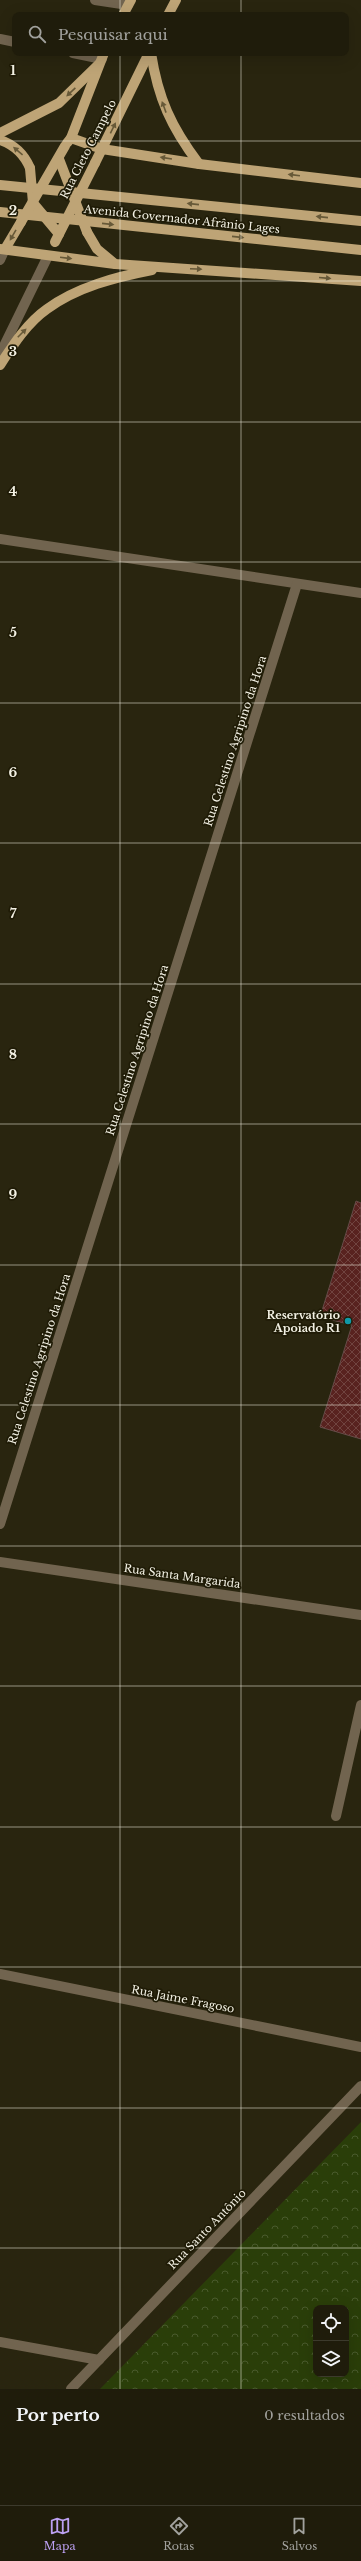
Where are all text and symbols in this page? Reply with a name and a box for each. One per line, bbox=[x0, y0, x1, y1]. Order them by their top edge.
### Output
search box bbox=[12, 12, 349, 56]
icon: search bbox=[26, 23, 48, 45]
text: Pesquisar aqui bbox=[58, 25, 168, 44]
text: 1 bbox=[10, 62, 16, 79]
one-way arrow bbox=[66, 87, 76, 97]
street label: Rua Cleto Campelo bbox=[57, 97, 119, 201]
one-way arrow bbox=[160, 101, 166, 113]
one-way arrow bbox=[109, 122, 116, 134]
one-way arrow bbox=[13, 146, 24, 155]
one-way arrow bbox=[159, 155, 172, 161]
one-way arrow bbox=[288, 172, 301, 178]
one-way arrow bbox=[187, 201, 199, 207]
text: 2 bbox=[9, 202, 17, 219]
street label: Avenida Governador Afrânio Lages bbox=[82, 202, 281, 236]
one-way arrow bbox=[316, 214, 328, 221]
one-way arrow bbox=[102, 221, 114, 227]
one-way arrow bbox=[10, 230, 17, 241]
one-way arrow bbox=[232, 234, 244, 240]
one-way arrow bbox=[60, 255, 72, 261]
one-way arrow bbox=[190, 266, 202, 273]
one-way arrow bbox=[319, 275, 332, 281]
one-way arrow bbox=[17, 328, 27, 338]
text: 3 bbox=[9, 343, 17, 360]
text: 4 bbox=[9, 483, 18, 500]
text: 5 bbox=[9, 624, 17, 641]
street label: Rua Celestino Agripino da Hora bbox=[201, 653, 270, 828]
text: 6 bbox=[9, 764, 18, 781]
text: 7 bbox=[10, 905, 17, 922]
street label: Rua Celestino Agripino da Hora bbox=[103, 962, 172, 1137]
text: 8 bbox=[9, 1046, 17, 1063]
text: 9 bbox=[9, 1186, 18, 1203]
street label: Rua Celestino Agripino da Hora bbox=[5, 1271, 74, 1446]
place label: Reservatório Apoiado R1 bbox=[266, 1308, 340, 1335]
marker: Reservatório Apoiado R1 bbox=[343, 1316, 353, 1326]
street label: Rua Santa Margarida bbox=[123, 1561, 242, 1591]
street label: Rua Jaime Fragoso bbox=[130, 1982, 236, 2016]
street label: Rua Santo Antônio bbox=[165, 2186, 249, 2272]
map controls bbox=[313, 2305, 349, 2377]
button: locate bbox=[313, 2305, 349, 2341]
button: layers bbox=[313, 2341, 349, 2377]
text: Por perto bbox=[16, 2405, 100, 2426]
text: 0 resultados bbox=[264, 2407, 345, 2424]
tab: Mapa bbox=[44, 2515, 75, 2553]
tab: Rotas bbox=[163, 2515, 194, 2553]
tab: Salvos bbox=[282, 2515, 317, 2553]

